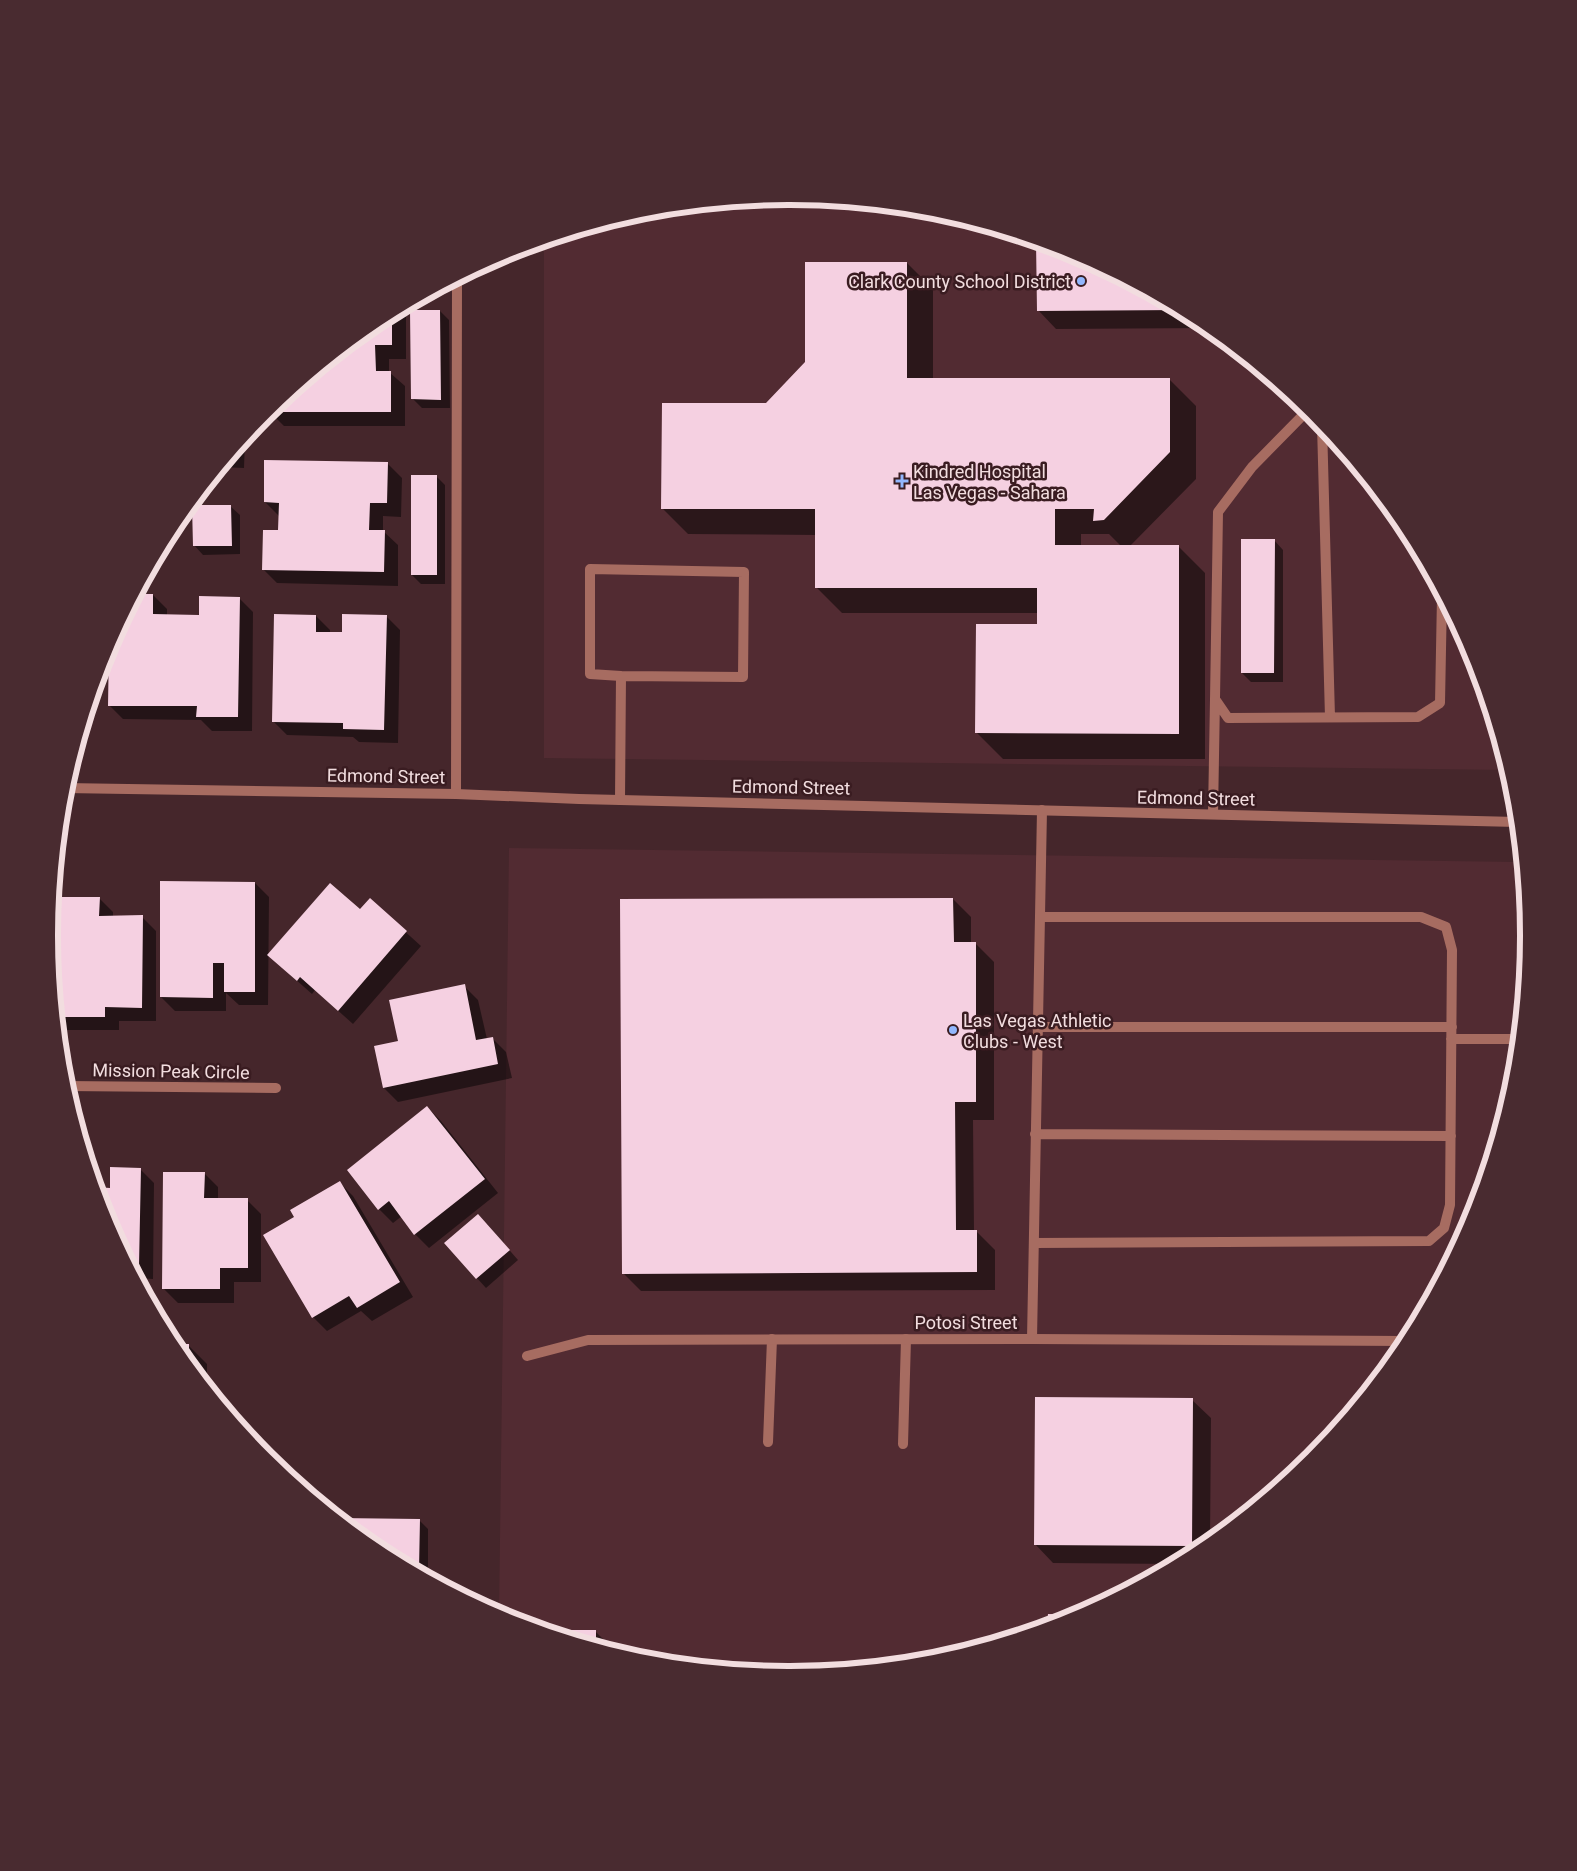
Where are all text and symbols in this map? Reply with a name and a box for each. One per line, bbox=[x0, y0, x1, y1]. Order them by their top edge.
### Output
place label: Clark County School District bbox=[848, 271, 1071, 292]
marker: Clark County School District bbox=[1075, 275, 1087, 287]
place label: Kindred Hospital Las Vegas - Sahara bbox=[913, 461, 1066, 503]
marker: Kindred Hospital Las Vegas - Sahara bbox=[895, 474, 909, 488]
street label: Edmond Street bbox=[327, 764, 445, 788]
street label: Edmond Street bbox=[732, 775, 850, 799]
street label: Edmond Street bbox=[1137, 786, 1255, 810]
place label: Las Vegas Athletic Clubs - West bbox=[963, 1010, 1112, 1052]
marker: Las Vegas Athletic Clubs - West bbox=[947, 1024, 959, 1036]
street label: Mission Peak Circle bbox=[92, 1059, 250, 1083]
street label: Potosi Street bbox=[914, 1312, 1018, 1333]

